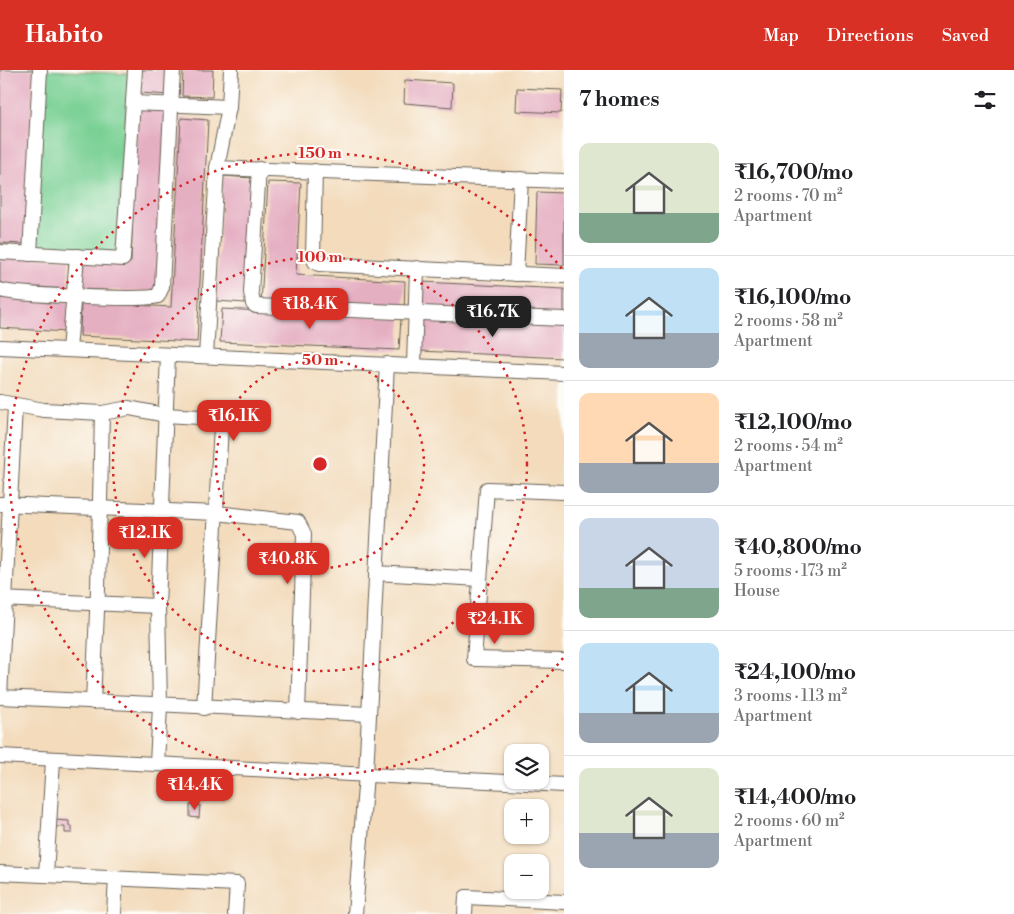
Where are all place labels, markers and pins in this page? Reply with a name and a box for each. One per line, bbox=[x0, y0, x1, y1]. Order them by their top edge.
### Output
pin: ₹18.4K bbox=[269, 288, 351, 330]
pin: ₹16.7K bbox=[452, 296, 534, 338]
pin: ₹16.1K bbox=[193, 400, 275, 442]
centre of rings bbox=[311, 455, 329, 473]
pin: ₹12.1K bbox=[104, 516, 186, 559]
pin: ₹40.8K bbox=[247, 542, 329, 585]
pin: ₹24.1K bbox=[454, 602, 536, 645]
pin: ₹14.4K bbox=[154, 768, 236, 811]

